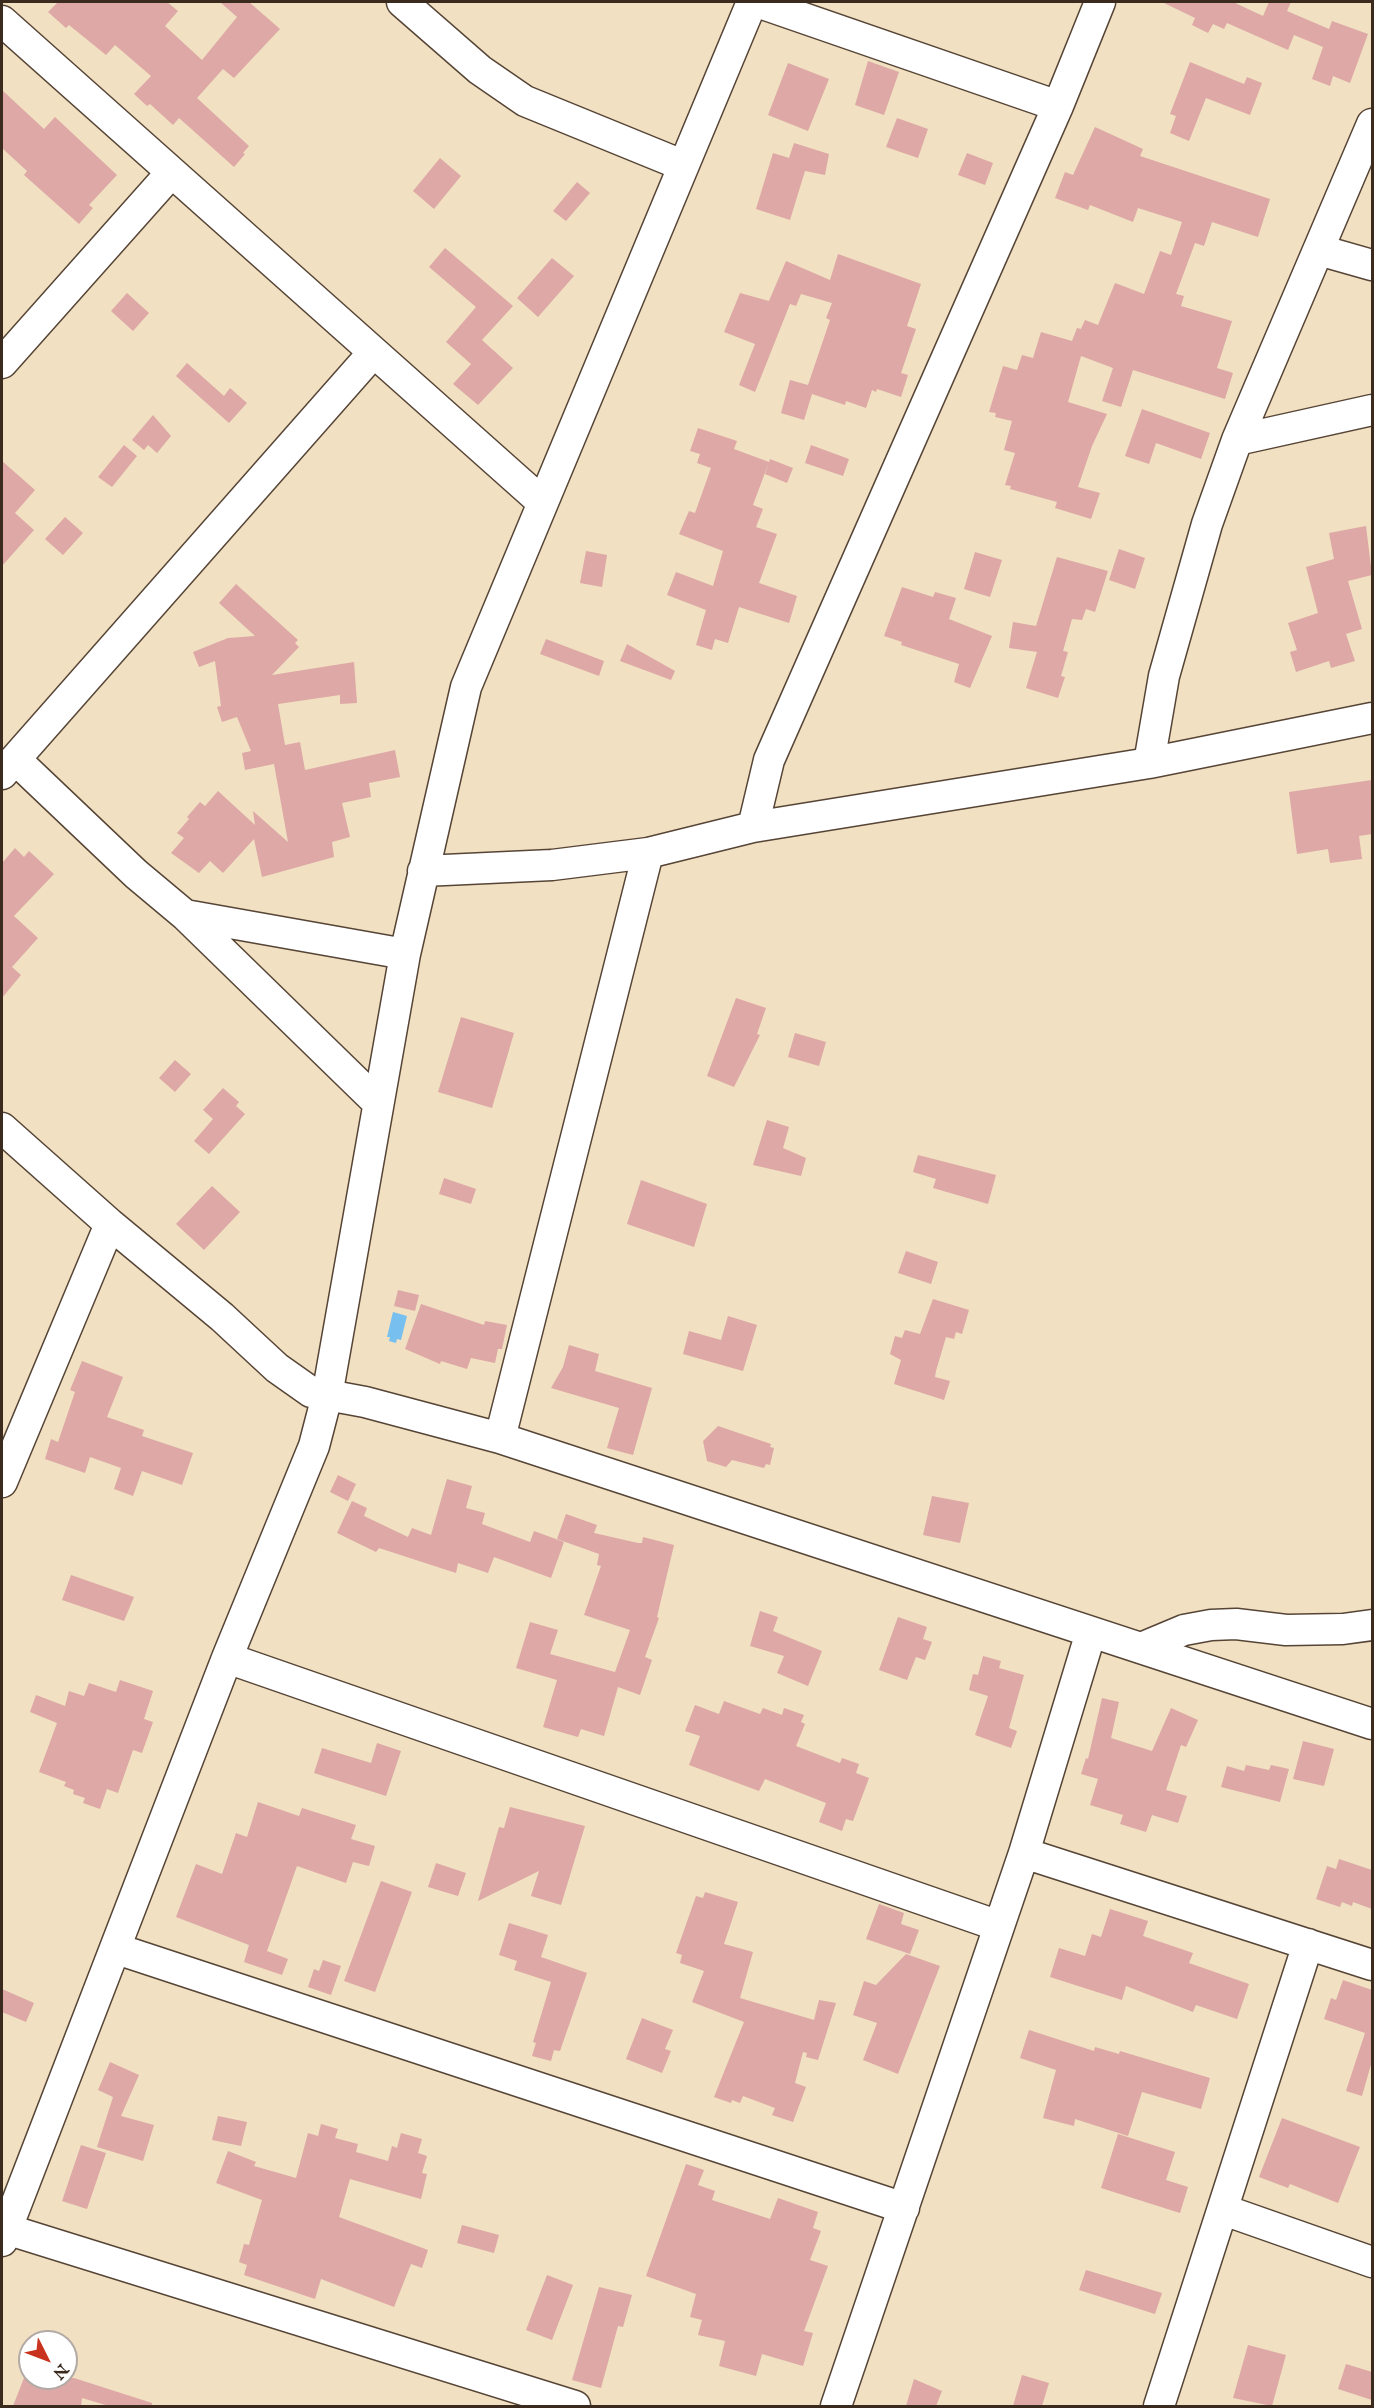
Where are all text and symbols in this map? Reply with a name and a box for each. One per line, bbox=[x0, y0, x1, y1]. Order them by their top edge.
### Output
north arrow bbox=[18, 2330, 78, 2390]
text: N bbox=[48, 2359, 72, 2383]

